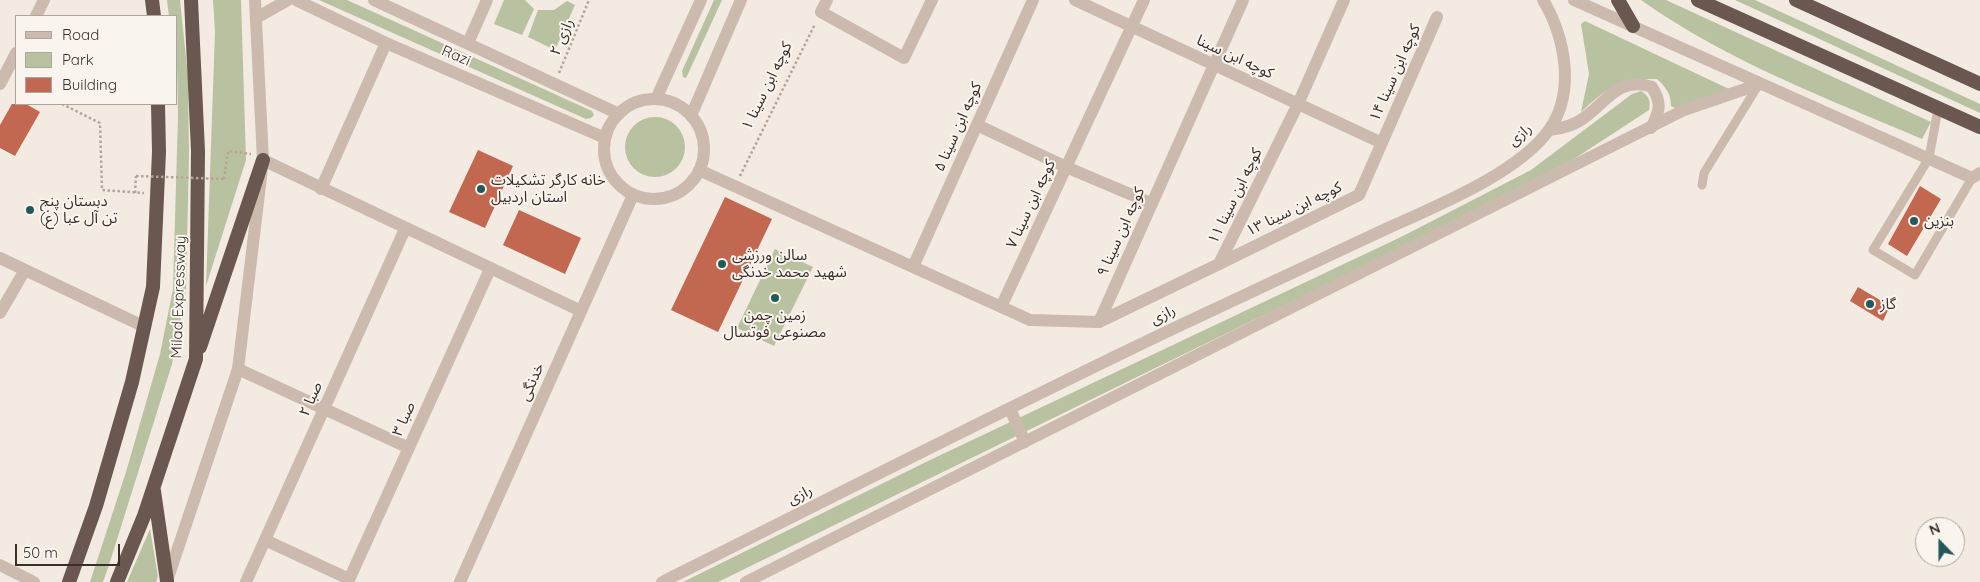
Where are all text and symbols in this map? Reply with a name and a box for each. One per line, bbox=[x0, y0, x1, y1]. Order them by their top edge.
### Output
legend bbox=[15, 15, 178, 105]
street label: رازی ۲ bbox=[546, 16, 578, 58]
street label: کوچه ابن سینا ۱۴ bbox=[1366, 22, 1424, 124]
text: Road bbox=[62, 25, 99, 44]
street label: کوچه ابن سینا bbox=[1194, 31, 1276, 83]
street label: کوچه ابن سینا ۱ bbox=[738, 39, 796, 133]
street label: Razi bbox=[439, 42, 473, 70]
text: Park bbox=[62, 50, 94, 69]
text: Building bbox=[62, 75, 117, 94]
street label: کوچه ابن سینا ۵ bbox=[930, 80, 986, 174]
street label: رازی bbox=[1504, 120, 1536, 150]
street label: کوچه ابن سینا ۱۱ bbox=[1204, 145, 1266, 247]
street label: کوچه ابن سینا ۷ bbox=[1003, 157, 1059, 251]
place label: خانه کارگر تشکیلات استان اردبیل bbox=[491, 171, 606, 206]
street label: کوچه ابن سینا ۱۳ bbox=[1243, 178, 1345, 240]
marker: خانه کارگر تشکیلات استان اردبیل bbox=[475, 183, 487, 195]
street label: کوچه ابن سینا ۹ bbox=[1093, 185, 1149, 279]
place label: دبستان پنج تن آل عبا (ع) bbox=[40, 192, 118, 227]
marker: دبستان پنج تن آل عبا (ع) bbox=[24, 204, 36, 216]
place label: بنزین bbox=[1924, 212, 1954, 230]
marker: بنزین bbox=[1908, 215, 1920, 227]
street label: Milad Expressway bbox=[168, 235, 190, 359]
place label: سالن ورزشی شهید محمد خدنگی bbox=[732, 246, 847, 281]
marker: سالن ورزشی شهید محمد خدنگی bbox=[716, 258, 728, 270]
marker: زمین چمن مصنوعی فوتسال bbox=[769, 292, 781, 304]
place label: گاز bbox=[1880, 295, 1896, 313]
marker: گاز bbox=[1864, 298, 1876, 310]
street label: رازی bbox=[1148, 301, 1178, 329]
place label: زمین چمن مصنوعی فوتسال bbox=[724, 306, 826, 341]
street label: خدنگی bbox=[516, 360, 548, 404]
street label: صبا ۲ bbox=[296, 379, 326, 419]
street label: صبا ۳ bbox=[389, 399, 419, 439]
street label: رازی bbox=[785, 481, 815, 509]
north arrow bbox=[1915, 517, 1965, 567]
text: N bbox=[1927, 519, 1943, 539]
scale bar bbox=[18, 534, 122, 566]
text: 50 m bbox=[23, 543, 58, 562]

